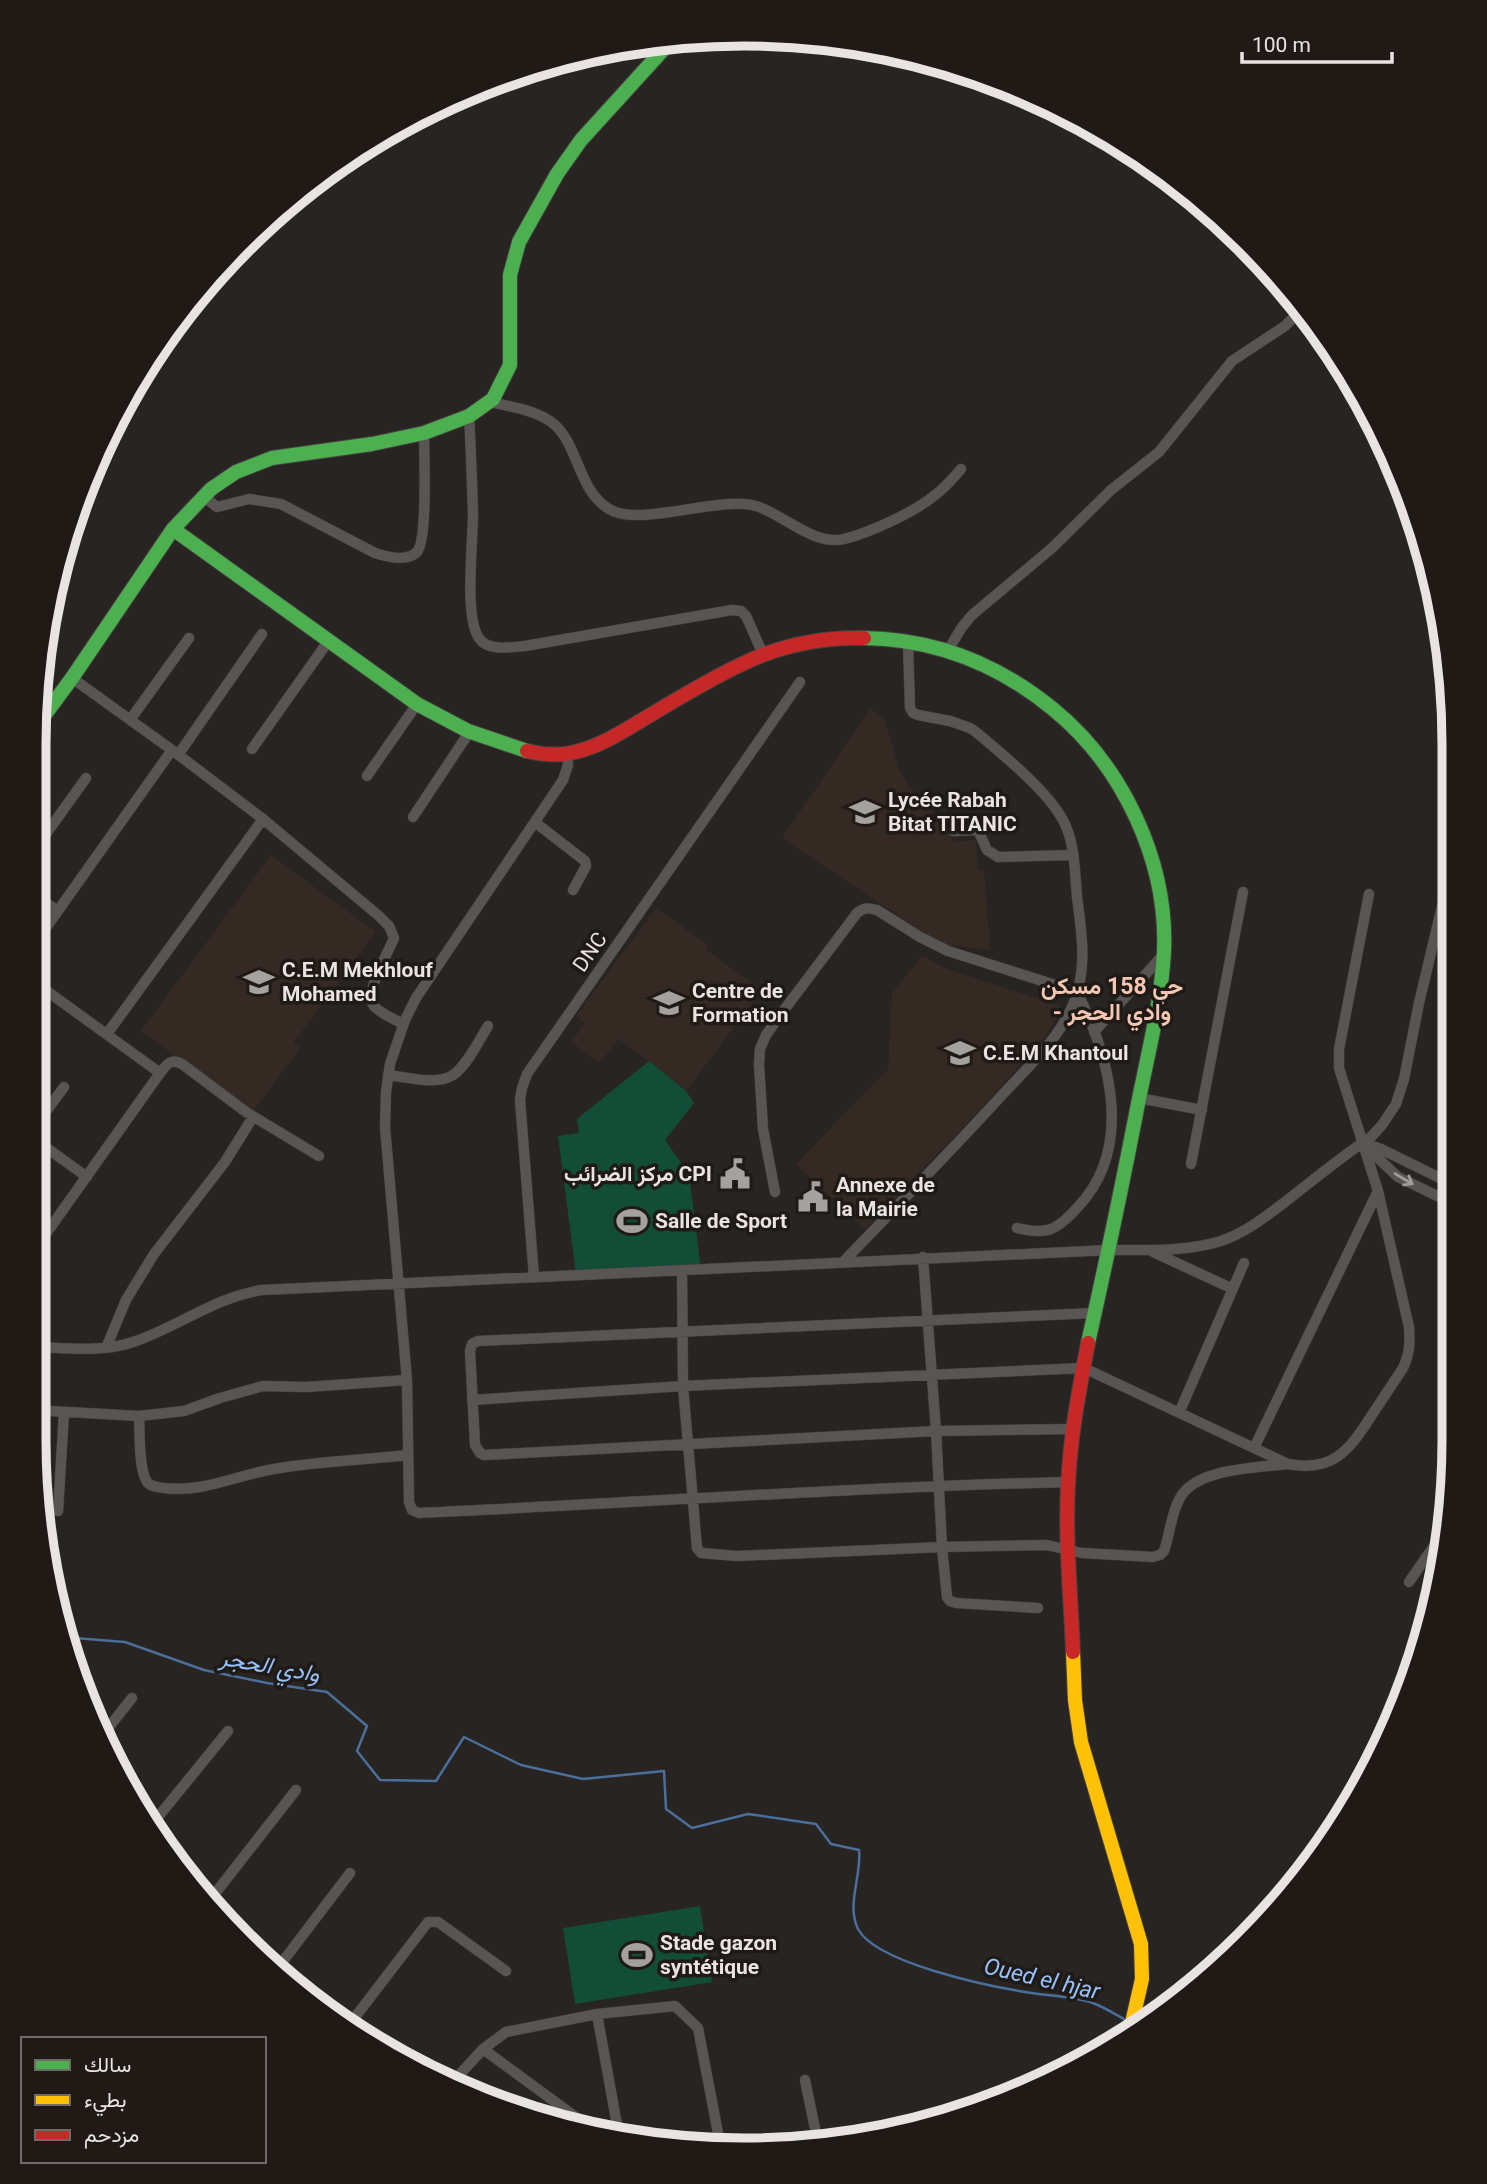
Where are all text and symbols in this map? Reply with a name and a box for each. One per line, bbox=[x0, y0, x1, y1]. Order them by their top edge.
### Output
scale bar bbox=[1242, 21, 1392, 65]
text: 100 m bbox=[1252, 33, 1311, 57]
place label: Lycée Rabah Bitat TITANIC bbox=[888, 788, 1017, 836]
school or university icon: Lycée Rabah Bitat TITANIC bbox=[848, 795, 882, 829]
street label: DNC bbox=[568, 928, 612, 976]
place label: C.E.M Mekhlouf Mohamed bbox=[282, 958, 433, 1006]
school or university icon: C.E.M Mekhlouf Mohamed bbox=[242, 965, 276, 999]
district label: حي 158 مسكن - وادي الحجر bbox=[1041, 973, 1183, 1031]
place label: Centre de Formation bbox=[692, 979, 789, 1027]
school or university icon: Centre de Formation bbox=[652, 986, 686, 1020]
school or university icon: C.E.M Khantoul bbox=[943, 1036, 977, 1070]
place label: C.E.M Khantoul bbox=[983, 1041, 1128, 1065]
public building icon: مركز الضرائب CPI bbox=[718, 1157, 752, 1191]
place label: مركز الضرائب CPI bbox=[564, 1162, 712, 1187]
one-way arrow bbox=[1394, 1172, 1414, 1186]
place label: Annexe de la Mairie bbox=[836, 1173, 935, 1221]
public building icon: Annexe de la Mairie bbox=[796, 1180, 830, 1214]
sports icon: Salle de Sport bbox=[615, 1204, 649, 1238]
place label: Salle de Sport bbox=[655, 1209, 787, 1233]
water label: وادي الحجر bbox=[215, 1644, 322, 1693]
place label: Stade gazon syntétique bbox=[660, 1931, 777, 1979]
sports icon: Stade gazon syntétique bbox=[620, 1938, 654, 1972]
water label: Oued el hjar bbox=[982, 1953, 1104, 2006]
legend bbox=[21, 2037, 266, 2163]
text: سالك bbox=[84, 2053, 131, 2077]
text: بطيء bbox=[84, 2088, 127, 2117]
text: مزدحم bbox=[84, 2123, 139, 2149]

